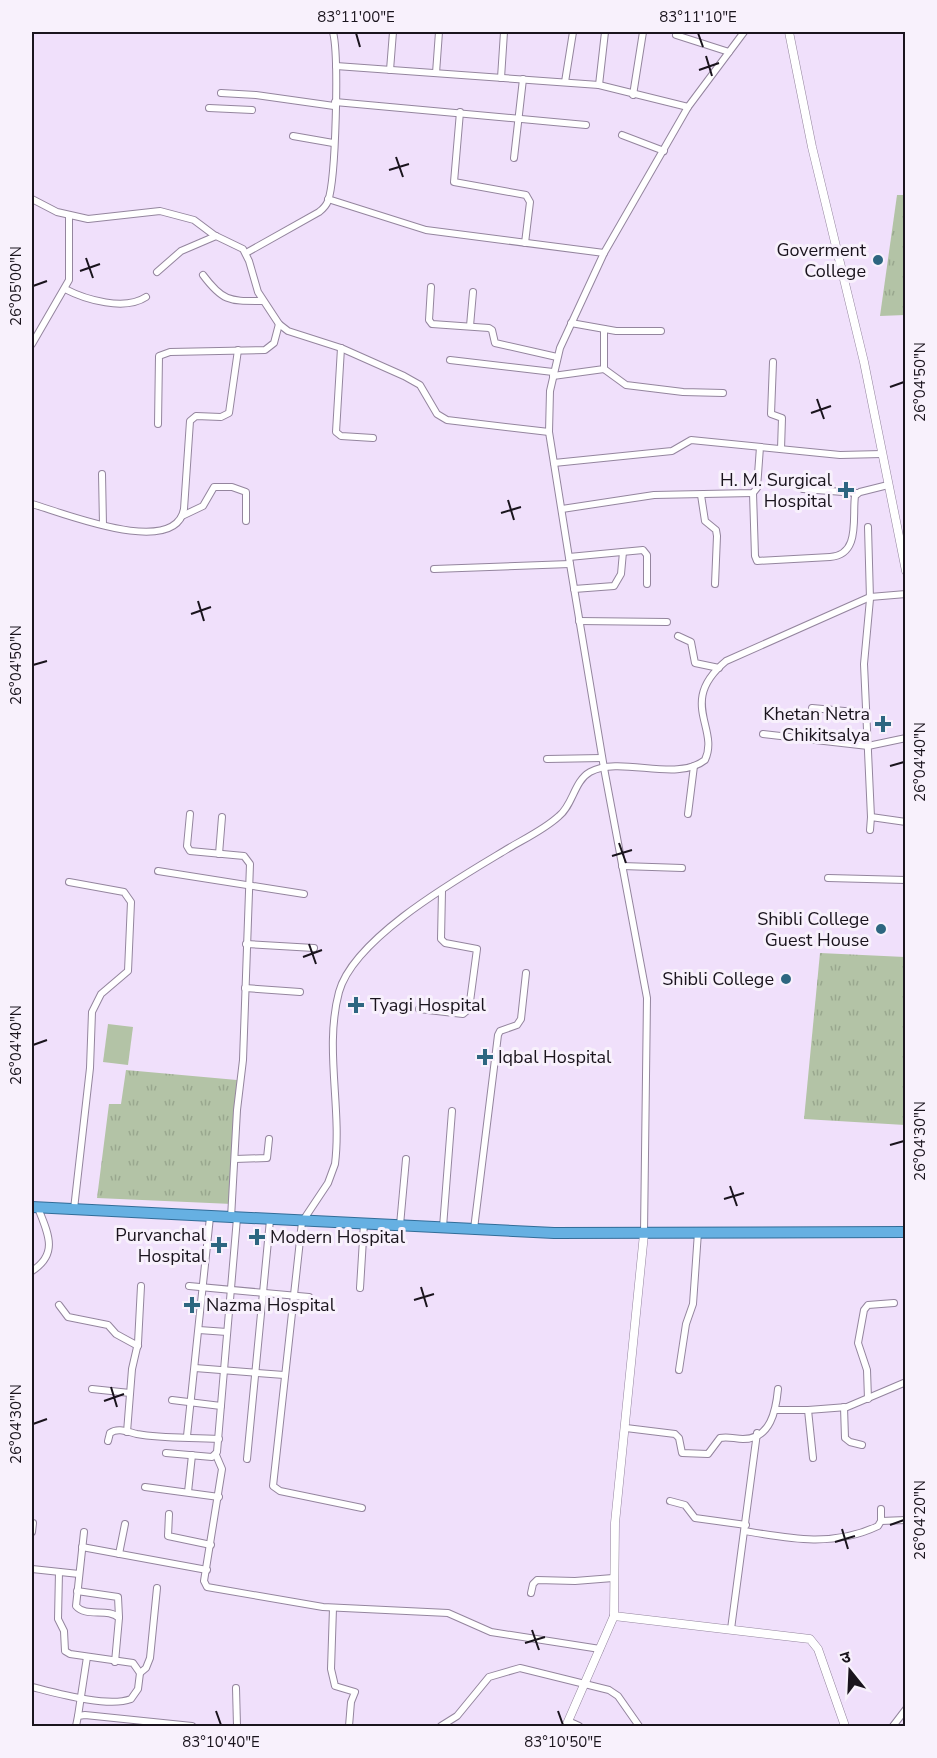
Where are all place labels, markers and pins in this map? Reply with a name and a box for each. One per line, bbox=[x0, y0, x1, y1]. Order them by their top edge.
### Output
place label: Goverment College bbox=[776, 238, 867, 283]
marker: Goverment College bbox=[871, 253, 885, 267]
place label: H. M. Surgical Hospital bbox=[720, 468, 833, 513]
marker: H. M. Surgical Hospital bbox=[837, 481, 855, 499]
place label: Khetan Netra Chikitsalya bbox=[763, 702, 870, 747]
marker: Khetan Netra Chikitsalya bbox=[874, 715, 892, 733]
place label: Shibli College Guest House bbox=[757, 907, 869, 952]
marker: Shibli College Guest House bbox=[874, 922, 888, 936]
place label: Shibli College bbox=[662, 967, 774, 991]
marker: Shibli College bbox=[779, 972, 793, 986]
place label: Tyagi Hospital bbox=[370, 993, 487, 1017]
marker: Tyagi Hospital bbox=[347, 996, 365, 1014]
place label: Iqbal Hospital bbox=[498, 1045, 612, 1069]
marker: Iqbal Hospital bbox=[476, 1048, 494, 1066]
place label: Purvanchal Hospital bbox=[115, 1223, 207, 1268]
place label: Modern Hospital bbox=[270, 1225, 406, 1249]
marker: Modern Hospital bbox=[248, 1228, 266, 1246]
marker: Purvanchal Hospital bbox=[210, 1236, 228, 1254]
place label: Nazma Hospital bbox=[206, 1293, 336, 1317]
marker: Nazma Hospital bbox=[183, 1296, 201, 1314]

